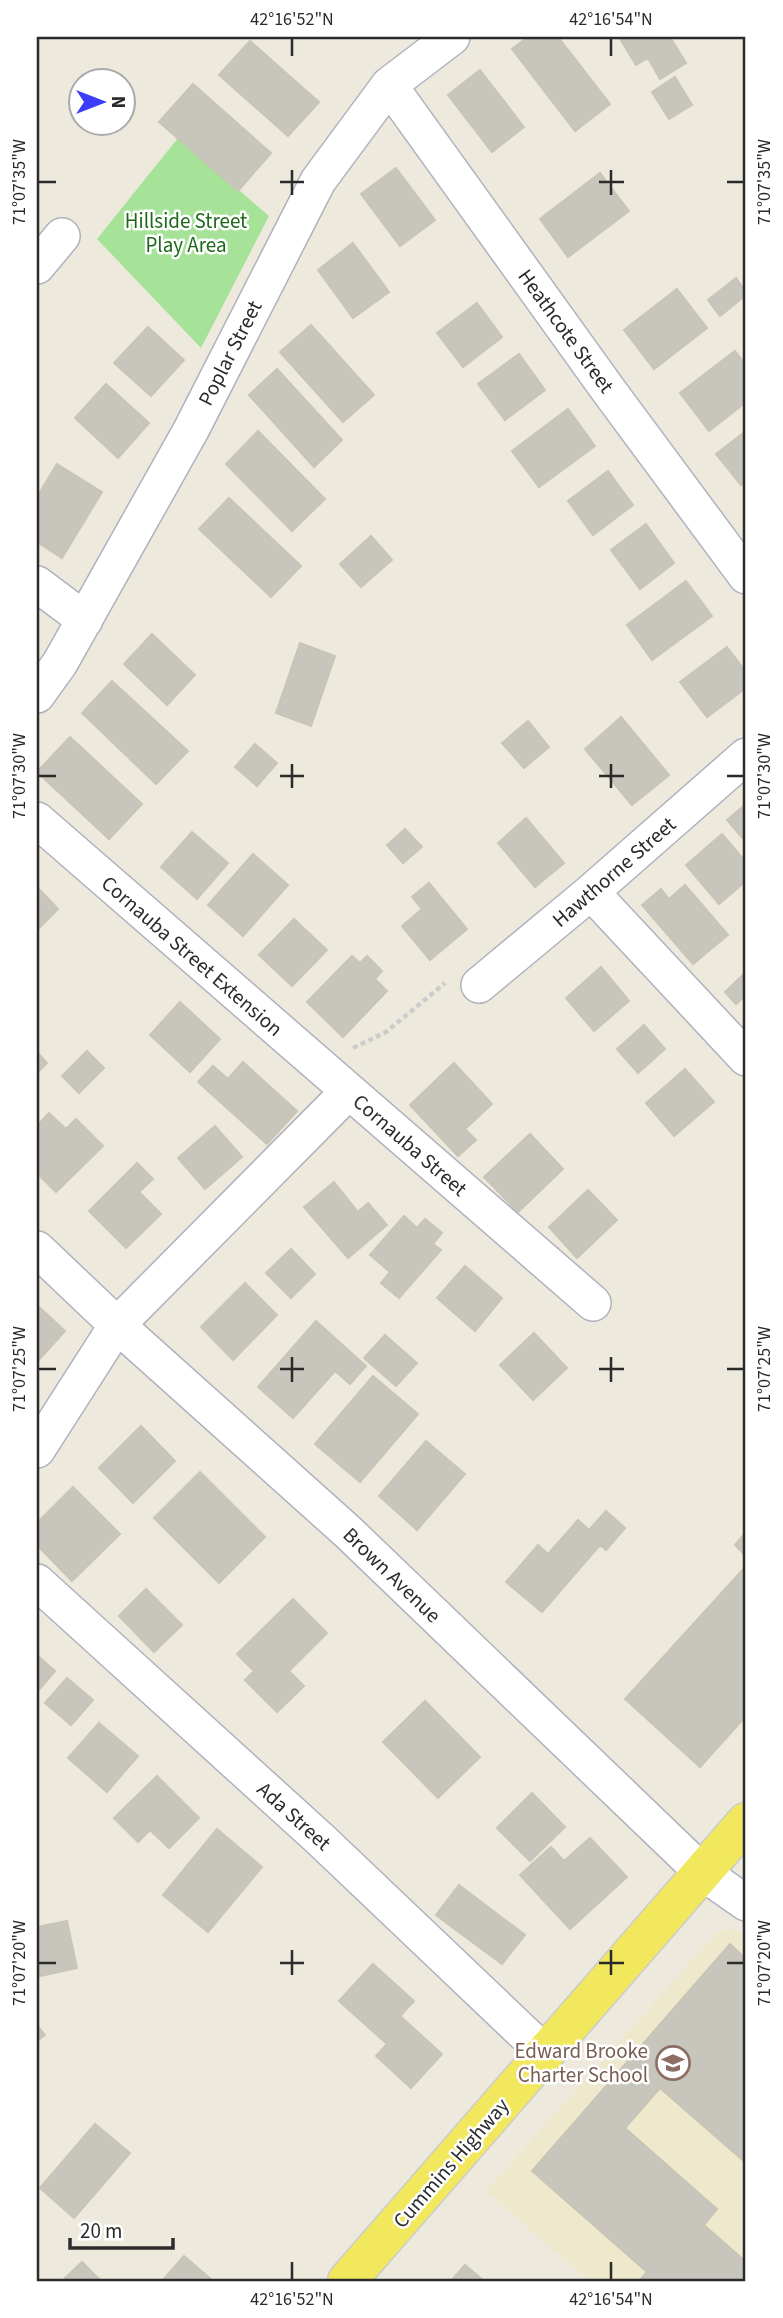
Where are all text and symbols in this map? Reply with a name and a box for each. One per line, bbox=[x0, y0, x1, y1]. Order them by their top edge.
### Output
text: 42°16'52"N bbox=[250, 7, 334, 32]
text: 42°16'54"N bbox=[569, 7, 653, 32]
north arrow bbox=[66, 66, 136, 136]
text: N bbox=[104, 96, 131, 108]
text: 71°07'35"W bbox=[7, 139, 32, 225]
text: 71°07'35"W bbox=[752, 139, 777, 225]
park label: Hillside Street Play Area bbox=[125, 206, 247, 260]
street label: Heathcote Street bbox=[511, 263, 621, 399]
street label: Poplar Street bbox=[191, 295, 269, 411]
text: 71°07'30"W bbox=[7, 733, 32, 819]
text: 71°07'30"W bbox=[752, 733, 777, 819]
street label: Hawthorne Street bbox=[546, 810, 682, 934]
street label: Cornauba Street Extension bbox=[95, 869, 289, 1043]
street label: Cornauba Street bbox=[346, 1087, 474, 1203]
text: 71°07'25"W bbox=[7, 1326, 32, 1412]
text: 71°07'25"W bbox=[752, 1326, 777, 1412]
street label: Brown Avenue bbox=[336, 1520, 448, 1630]
street label: Ada Street bbox=[250, 1775, 338, 1857]
text: 71°07'20"W bbox=[7, 1920, 32, 2006]
text: 71°07'20"W bbox=[752, 1920, 777, 2006]
place label: Edward Brooke Charter School bbox=[514, 2036, 648, 2090]
school or university icon: Edward Brooke Charter School bbox=[654, 2044, 692, 2082]
street label: Cummins Highway bbox=[386, 2091, 516, 2235]
scale bar bbox=[70, 2206, 173, 2250]
text: 20 m bbox=[80, 2216, 122, 2246]
text: 42°16'52"N bbox=[250, 2287, 334, 2312]
text: 42°16'54"N bbox=[569, 2287, 653, 2312]

